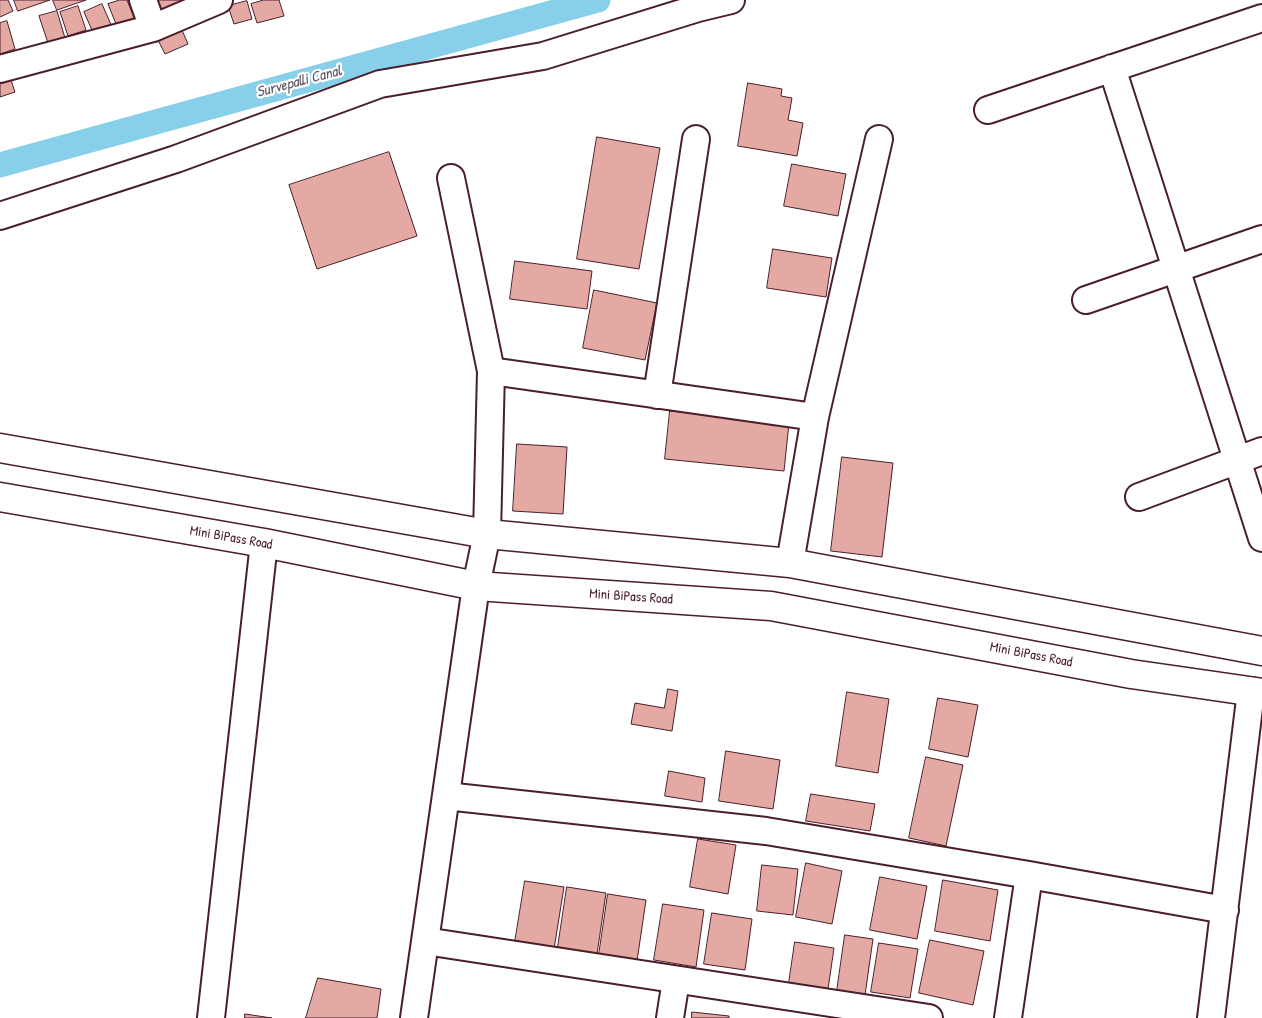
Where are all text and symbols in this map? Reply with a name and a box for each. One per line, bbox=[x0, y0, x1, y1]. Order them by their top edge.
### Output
water label: Survepalli Canal bbox=[255, 62, 343, 102]
street label: Mini BiPass Road bbox=[188, 522, 274, 554]
street label: Mini BiPass Road bbox=[589, 586, 673, 608]
street label: Mini BiPass Road bbox=[988, 639, 1074, 671]

